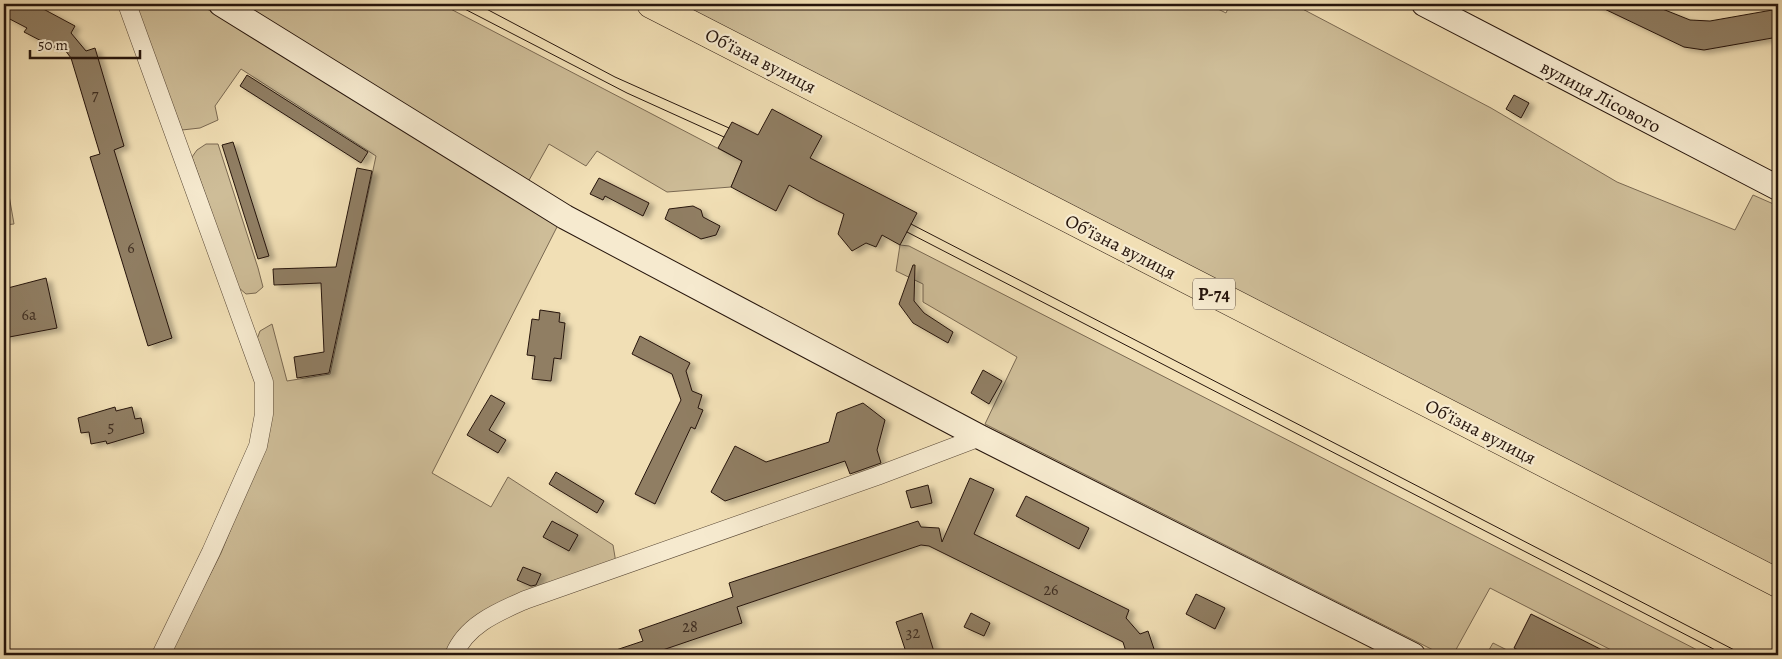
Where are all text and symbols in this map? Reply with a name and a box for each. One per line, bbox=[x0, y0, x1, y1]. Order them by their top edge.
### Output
street label: Обʼїзна вулиця bbox=[701, 22, 821, 100]
scale bar bbox=[30, 28, 140, 60]
text: 50 m bbox=[38, 35, 68, 55]
street label: вулиця Лісового bbox=[1536, 54, 1665, 140]
house number: 7 bbox=[92, 84, 99, 106]
street label: Обʼїзна вулиця bbox=[1061, 208, 1181, 286]
house number: 6 bbox=[127, 237, 135, 259]
road number: Р-74 bbox=[1193, 278, 1235, 310]
house number: 6а bbox=[22, 304, 37, 326]
street label: Обʼїзна вулиця bbox=[1421, 393, 1541, 471]
house number: 5 bbox=[108, 416, 115, 438]
house number: 26 bbox=[1044, 579, 1059, 601]
house number: 28 bbox=[682, 616, 698, 638]
house number: 32 bbox=[906, 622, 921, 644]

